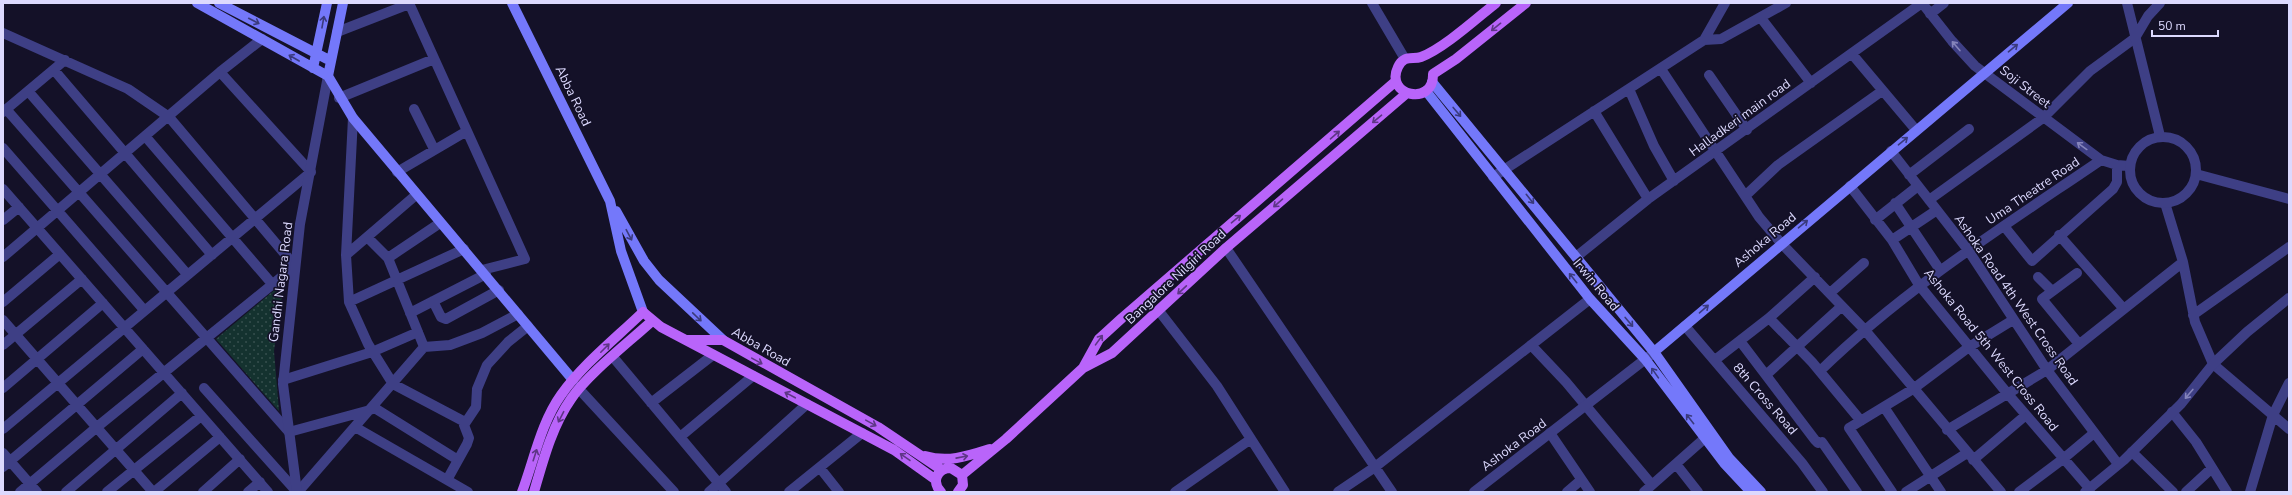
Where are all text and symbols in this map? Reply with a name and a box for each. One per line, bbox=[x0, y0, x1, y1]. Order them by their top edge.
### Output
scale bar bbox=[2152, 12, 2218, 38]
one-way arrow bbox=[319, 16, 327, 29]
one-way arrow bbox=[248, 18, 260, 25]
text: 50 m bbox=[2158, 18, 2186, 34]
one-way arrow bbox=[1490, 23, 1501, 32]
one-way arrow bbox=[1952, 41, 1961, 51]
one-way arrow bbox=[2008, 44, 2019, 53]
one-way arrow bbox=[288, 53, 300, 61]
street label: Soji Street bbox=[1996, 61, 2055, 113]
street label: Abba Road bbox=[551, 63, 595, 129]
street label: Halladkeri main road bbox=[1686, 75, 1794, 161]
one-way arrow bbox=[1453, 107, 1462, 118]
one-way arrow bbox=[1372, 114, 1383, 123]
one-way arrow bbox=[1330, 130, 1340, 139]
one-way arrow bbox=[1898, 137, 1909, 146]
one-way arrow bbox=[2077, 142, 2088, 151]
street label: Uma Theatre Road bbox=[1983, 153, 2083, 229]
one-way arrow bbox=[1525, 194, 1534, 205]
one-way arrow bbox=[1273, 199, 1284, 208]
street label: Ashoka Road bbox=[1730, 208, 1800, 272]
street label: Ashoka Road 4th West Cross Road bbox=[1950, 211, 2082, 389]
one-way arrow bbox=[1231, 215, 1241, 224]
one-way arrow bbox=[1798, 220, 1809, 229]
street label: Gandhi Nagara Road bbox=[265, 221, 297, 343]
street label: Bangalore Nilgiri Road bbox=[1122, 226, 1230, 328]
one-way arrow bbox=[626, 229, 633, 241]
street label: Irwin Road bbox=[1569, 255, 1623, 315]
street label: Ashoka Road 5th West Cross Road bbox=[1920, 265, 2062, 435]
one-way arrow bbox=[1568, 272, 1577, 283]
one-way arrow bbox=[1177, 285, 1187, 295]
one-way arrow bbox=[1699, 304, 1710, 313]
one-way arrow bbox=[692, 312, 702, 322]
one-way arrow bbox=[1624, 317, 1633, 328]
street label: Abba Road bbox=[728, 323, 794, 371]
one-way arrow bbox=[1095, 335, 1103, 346]
one-way arrow bbox=[600, 343, 610, 353]
one-way arrow bbox=[751, 357, 763, 365]
street label: 8th Cross Road bbox=[1729, 359, 1801, 439]
one-way arrow bbox=[1651, 368, 1659, 379]
one-way arrow bbox=[2184, 389, 2193, 399]
one-way arrow bbox=[784, 391, 796, 399]
one-way arrow bbox=[557, 411, 565, 423]
one-way arrow bbox=[1686, 414, 1694, 425]
street label: Ashoka Road bbox=[1478, 415, 1550, 475]
one-way arrow bbox=[864, 420, 876, 428]
one-way arrow bbox=[532, 449, 539, 462]
one-way arrow bbox=[899, 453, 910, 461]
one-way arrow bbox=[955, 453, 968, 461]

